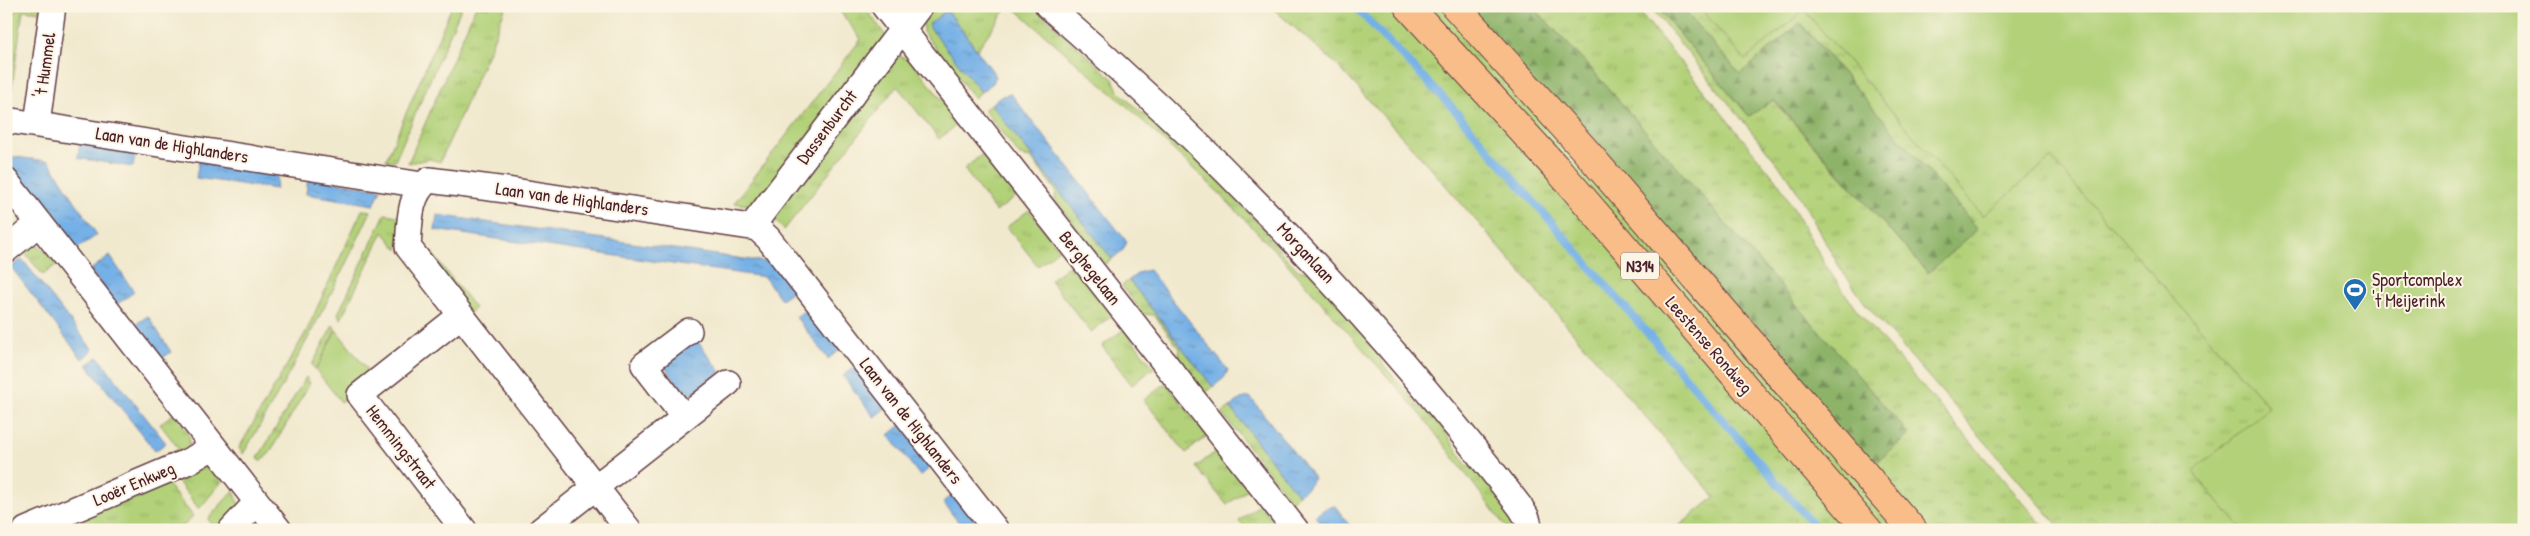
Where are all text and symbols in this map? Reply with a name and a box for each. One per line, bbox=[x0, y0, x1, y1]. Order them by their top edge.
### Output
street label: 't Hummel bbox=[28, 31, 61, 99]
street label: Dassenburcht bbox=[790, 84, 863, 169]
street label: Laan van de Highlanders bbox=[94, 120, 250, 169]
street label: Laan van de Highlanders bbox=[494, 175, 650, 222]
street label: Morganlaan bbox=[1272, 217, 1341, 289]
street label: Berghegelaan bbox=[1053, 225, 1127, 310]
road number: N314 bbox=[1621, 252, 1659, 280]
place label: Sportcomplex 't Meijerink bbox=[2372, 267, 2463, 313]
sports icon: Sportcomplex 't Meijerink bbox=[2342, 277, 2368, 311]
street label: Leestense Rondweg bbox=[1660, 291, 1759, 399]
street label: Laan van de Highlanders bbox=[854, 352, 969, 489]
street label: Hemmingstraat bbox=[361, 399, 443, 495]
street label: Looër Enkweg bbox=[89, 455, 179, 512]

